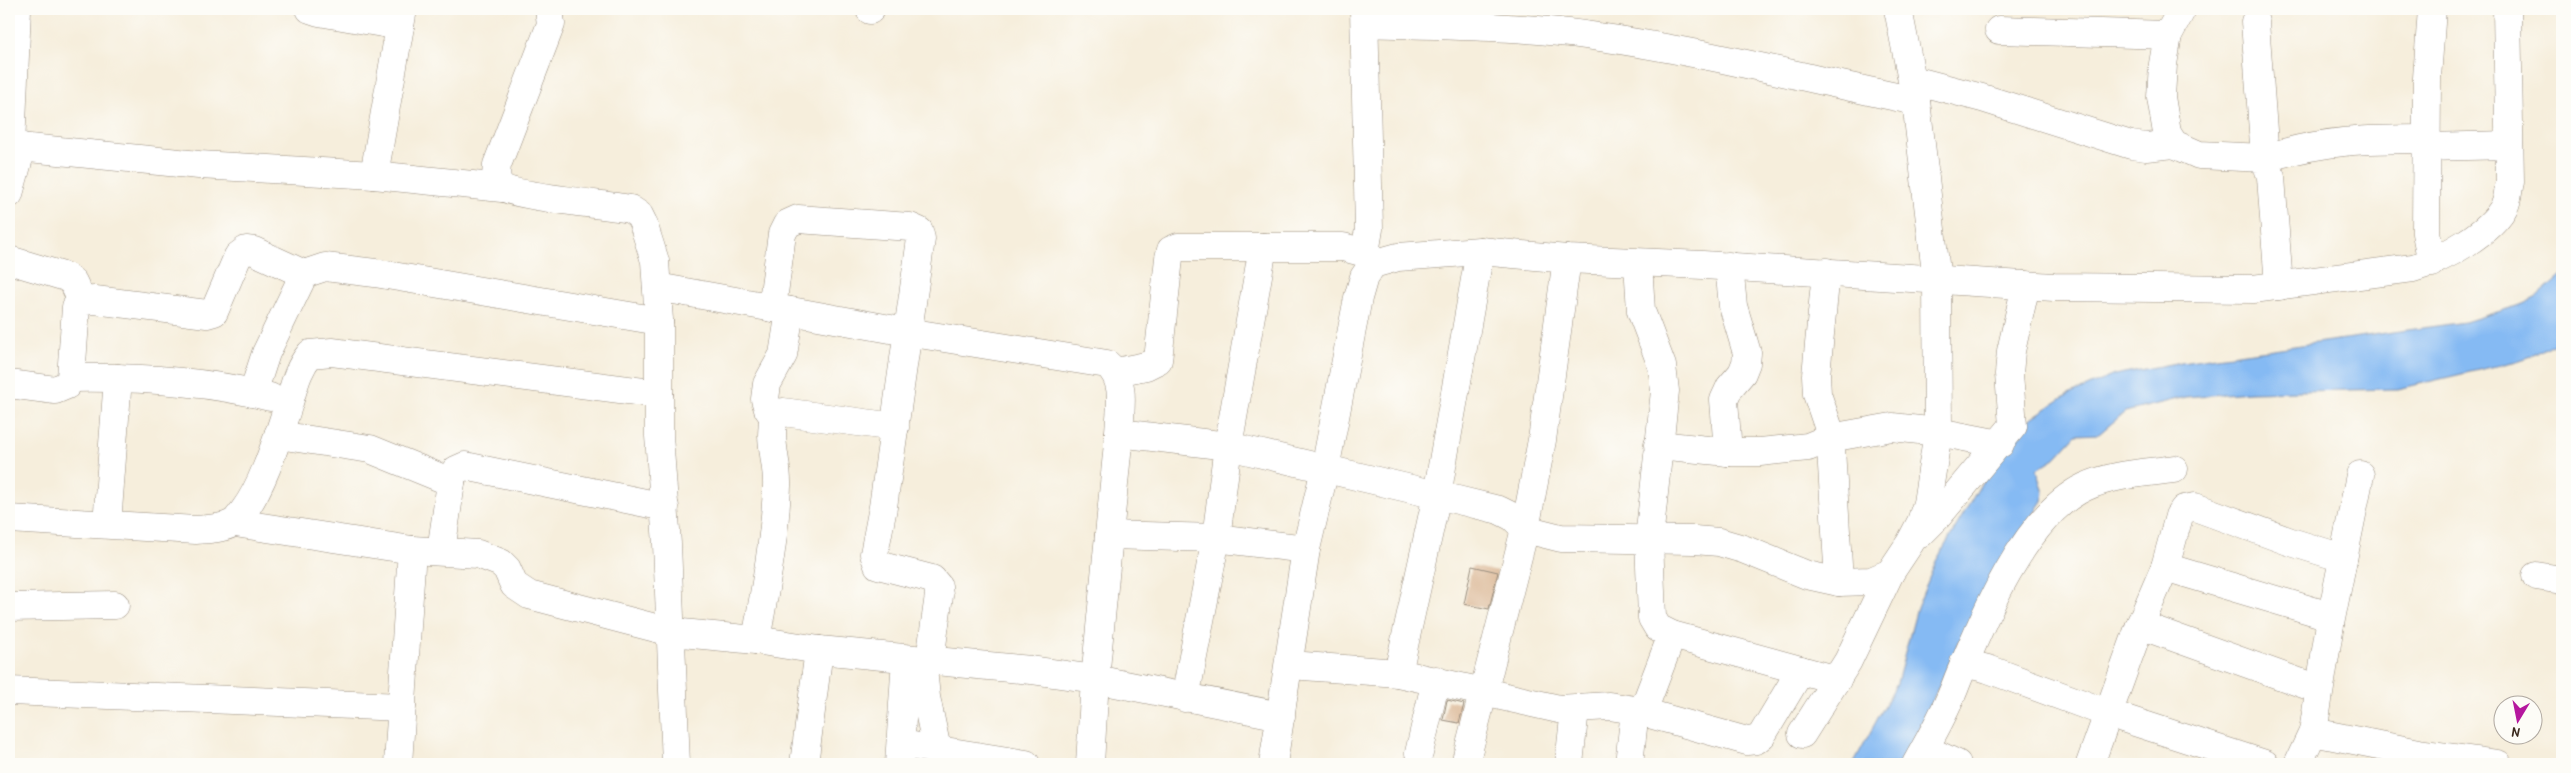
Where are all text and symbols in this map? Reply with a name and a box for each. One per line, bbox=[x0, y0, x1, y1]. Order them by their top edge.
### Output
north arrow bbox=[2494, 696, 2544, 746]
text: N bbox=[2510, 723, 2521, 743]

